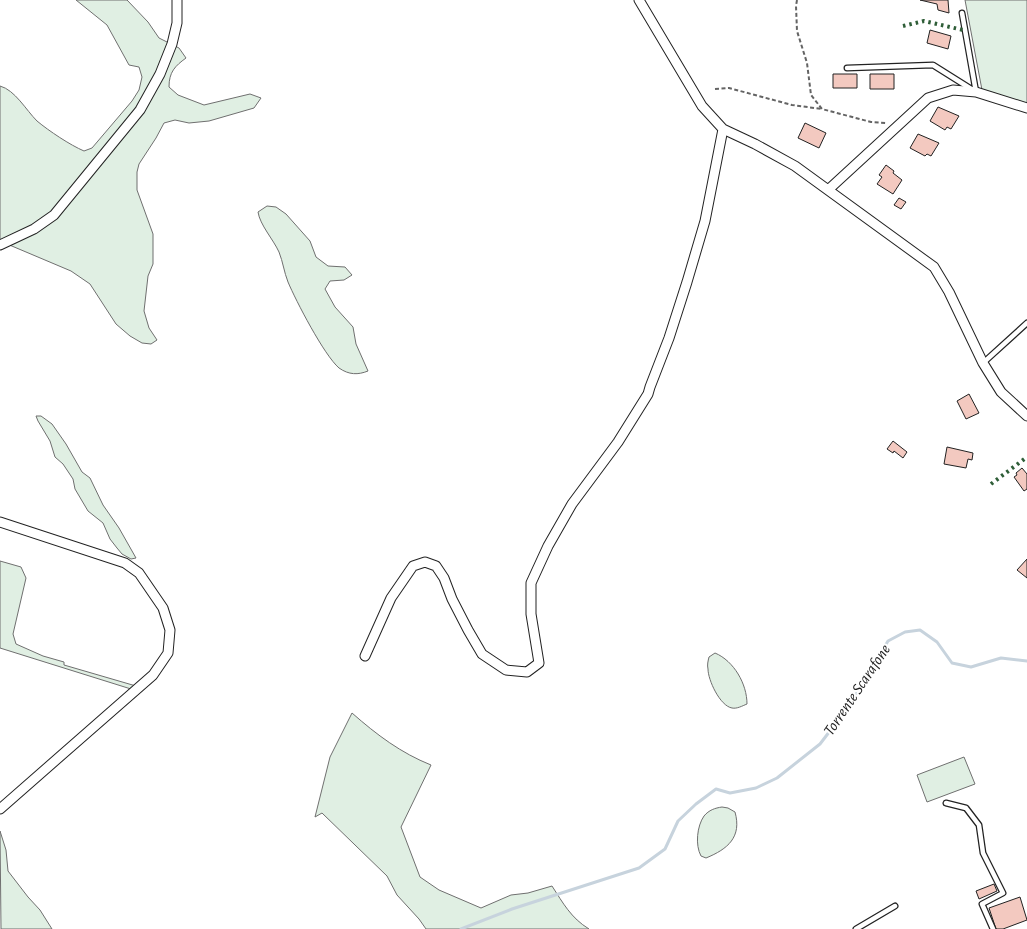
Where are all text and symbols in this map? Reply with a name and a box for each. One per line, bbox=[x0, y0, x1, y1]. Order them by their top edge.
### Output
water label: Torrente Scarafone bbox=[821, 642, 893, 738]

